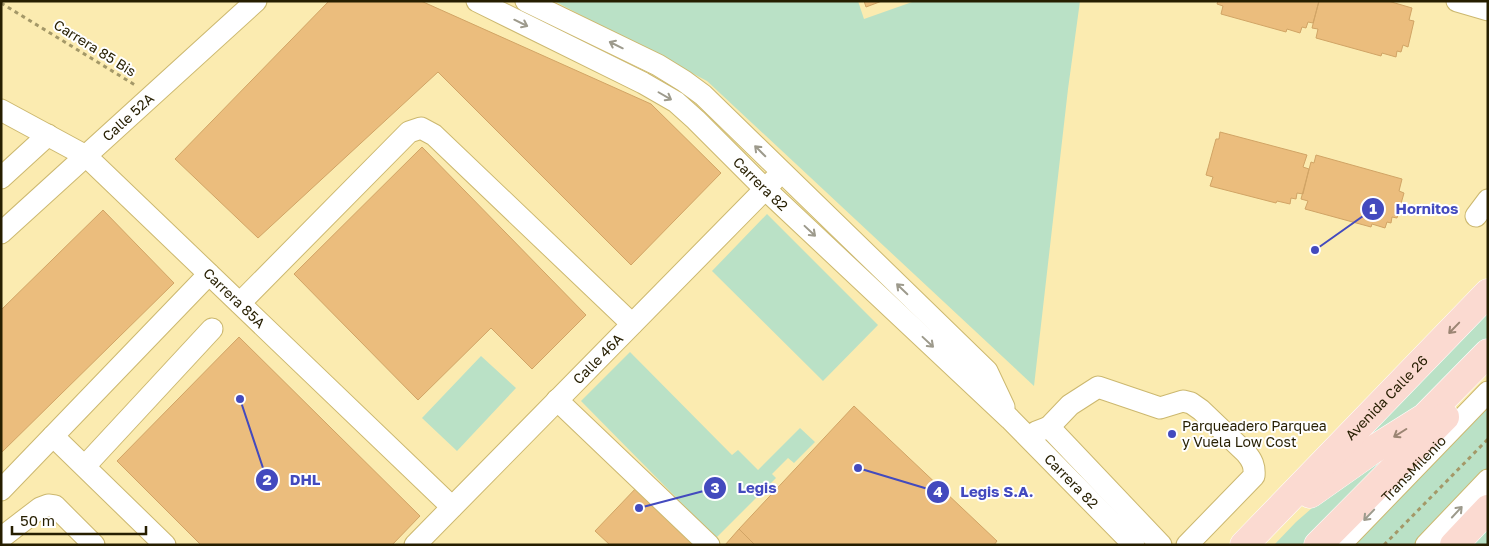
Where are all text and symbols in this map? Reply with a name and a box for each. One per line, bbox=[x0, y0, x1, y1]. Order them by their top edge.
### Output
street label: Carrera 85 Bis bbox=[51, 16, 140, 80]
one-way arrow bbox=[513, 18, 528, 28]
one-way arrow bbox=[609, 40, 624, 50]
street label: Calle 52A bbox=[99, 89, 158, 145]
one-way arrow bbox=[658, 92, 672, 102]
one-way arrow bbox=[754, 145, 766, 157]
street label: Carrera 82 bbox=[730, 153, 792, 214]
callout: Hornitos bbox=[1360, 194, 1468, 224]
text: 1 bbox=[1369, 199, 1377, 217]
text: Hornitos bbox=[1396, 199, 1458, 217]
one-way arrow bbox=[803, 225, 816, 237]
street label: Carrera 85A bbox=[200, 264, 269, 332]
one-way arrow bbox=[895, 283, 908, 295]
one-way arrow bbox=[1448, 322, 1460, 335]
street label: Calle 46A bbox=[569, 329, 627, 387]
one-way arrow bbox=[922, 336, 934, 348]
street label: Avenida Calle 26 bbox=[1341, 352, 1431, 443]
place label: Parqueadero Parquea y Vuela Low Cost bbox=[1182, 417, 1327, 450]
marker: Parqueadero Parquea y Vuela Low Cost bbox=[1166, 428, 1178, 440]
one-way arrow bbox=[1394, 428, 1408, 438]
street label: TransMilenio bbox=[1377, 432, 1449, 505]
street label: Carrera 82 bbox=[1041, 450, 1102, 512]
callout: DHL bbox=[254, 465, 330, 495]
text: 2 bbox=[262, 470, 272, 488]
text: DHL bbox=[290, 470, 321, 488]
callout: Legis bbox=[702, 473, 786, 503]
callout: Legis S.A. bbox=[925, 477, 1043, 507]
text: 3 bbox=[710, 478, 720, 496]
text: Legis bbox=[737, 478, 777, 496]
text: 4 bbox=[933, 482, 943, 500]
text: Legis S.A. bbox=[960, 482, 1034, 500]
scale bar bbox=[12, 504, 146, 536]
one-way arrow bbox=[1451, 506, 1463, 519]
one-way arrow bbox=[1363, 509, 1375, 522]
text: 50 m bbox=[20, 511, 55, 529]

